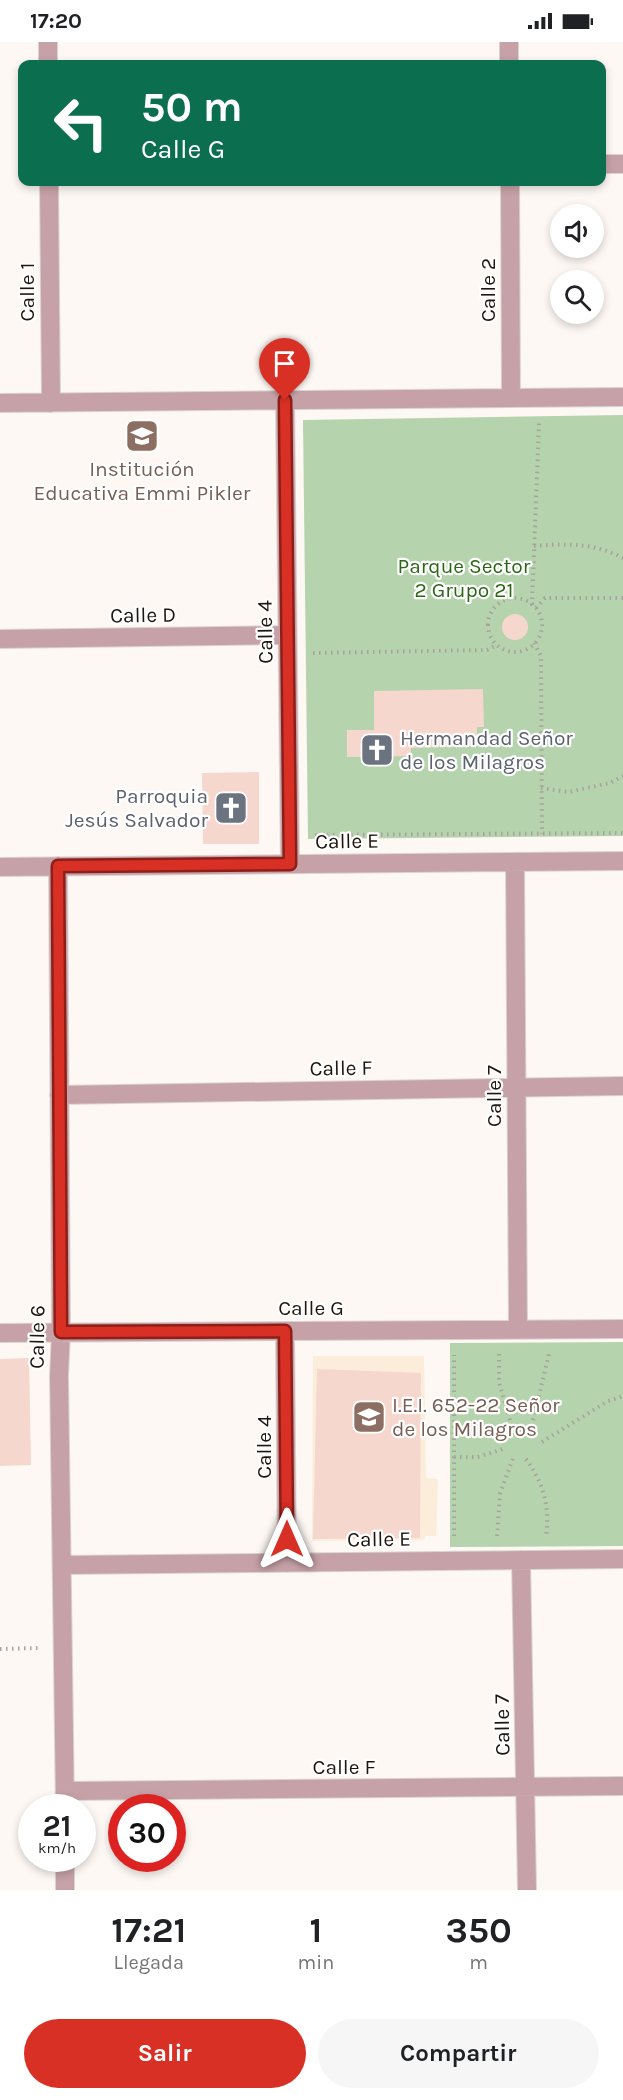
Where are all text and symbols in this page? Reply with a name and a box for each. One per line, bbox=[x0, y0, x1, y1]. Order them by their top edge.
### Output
text: 17:20 bbox=[30, 8, 82, 34]
text: 50 m bbox=[141, 82, 243, 132]
icon: left bbox=[42, 84, 120, 162]
text: Calle G bbox=[141, 133, 225, 165]
map controls bbox=[550, 204, 604, 324]
button: sound bbox=[550, 204, 604, 258]
street label: Calle 2 bbox=[476, 258, 500, 322]
street label: Calle 1 bbox=[15, 263, 39, 321]
button: search bbox=[550, 270, 604, 324]
pin bbox=[259, 338, 310, 400]
icon: arrive bbox=[268, 347, 301, 380]
school or university icon: Institución Educativa Emmi Pikler bbox=[124, 418, 160, 454]
place label: Institución Educativa Emmi Pikler bbox=[34, 457, 251, 505]
park label: Parque Sector 2 Grupo 21 bbox=[398, 554, 531, 602]
street label: Calle 4 bbox=[252, 600, 278, 664]
street label: Calle D bbox=[110, 602, 176, 628]
place label: Hermandad Señor de los Milagros bbox=[400, 726, 573, 774]
church icon: Hermandad Señor de los Milagros bbox=[359, 732, 395, 768]
place label: Parroquia Jesús Salvador bbox=[65, 784, 208, 832]
church icon: Parroquia Jesús Salvador bbox=[213, 790, 249, 826]
street label: Calle E bbox=[315, 828, 379, 854]
street label: Calle F bbox=[309, 1055, 373, 1081]
street label: Calle 7 bbox=[482, 1065, 506, 1127]
street label: Calle G bbox=[278, 1296, 344, 1320]
street label: Calle 6 bbox=[24, 1305, 50, 1369]
place label: I.E.I. 652-22 Señor de los Milagros bbox=[392, 1393, 560, 1441]
school or university icon: I.E.I. 652-22 Señor de los Milagros bbox=[351, 1399, 387, 1435]
street label: Calle 4 bbox=[252, 1415, 276, 1479]
position arrow bbox=[255, 1507, 319, 1571]
street label: Calle E bbox=[347, 1526, 411, 1552]
street label: Calle 7 bbox=[489, 1694, 515, 1756]
street label: Calle F bbox=[313, 1755, 375, 1779]
speed limit sign: 30 bbox=[108, 1794, 186, 1872]
text: 21 bbox=[43, 1808, 71, 1844]
text: km/h bbox=[38, 1839, 76, 1857]
text: 17:21 bbox=[111, 1909, 186, 1951]
text: 1 bbox=[310, 1909, 322, 1951]
text: 350 bbox=[446, 1909, 512, 1951]
text: Llegada bbox=[114, 1951, 184, 1974]
text: min bbox=[298, 1951, 334, 1974]
text: m bbox=[469, 1951, 488, 1974]
button: Salir bbox=[24, 2019, 306, 2088]
button: Compartir bbox=[318, 2019, 599, 2088]

